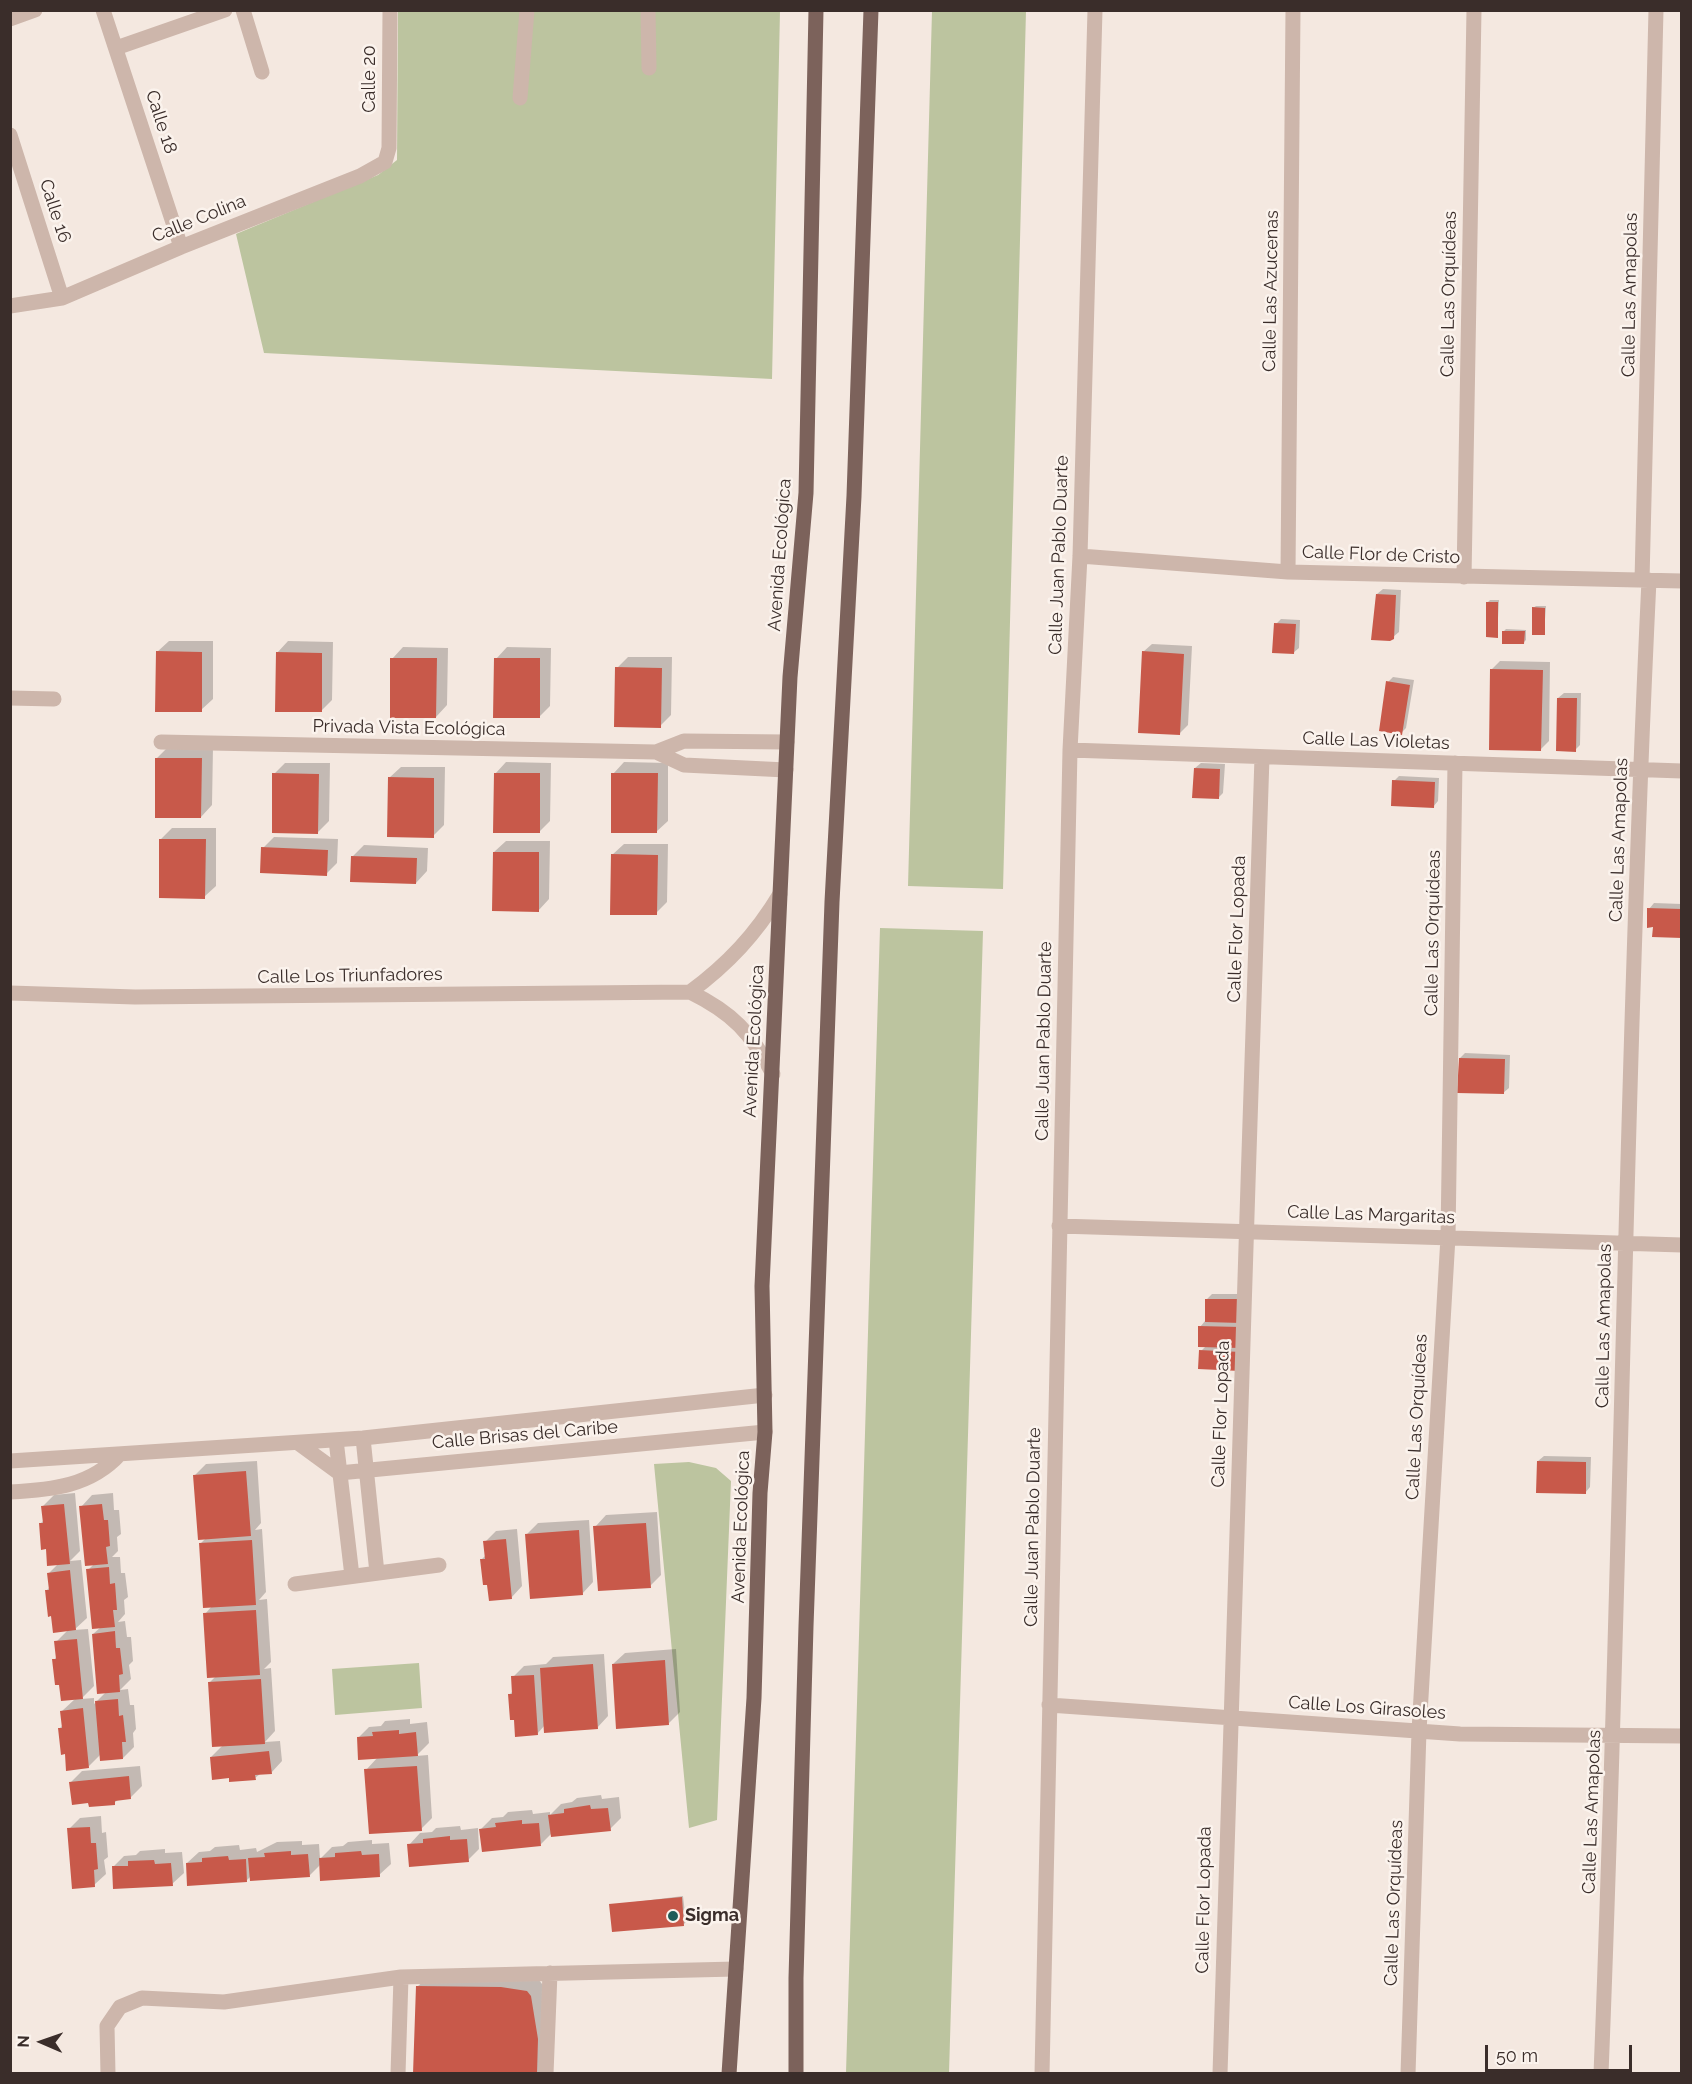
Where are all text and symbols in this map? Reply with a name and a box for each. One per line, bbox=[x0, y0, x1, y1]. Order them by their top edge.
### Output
street label: Calle 20 bbox=[359, 45, 381, 113]
street label: Calle 18 bbox=[141, 88, 181, 156]
street label: Calle 16 bbox=[35, 176, 75, 246]
street label: Calle Colina bbox=[149, 190, 249, 248]
street label: Calle Las Azucenas bbox=[1259, 210, 1283, 372]
street label: Calle Las Orquídeas bbox=[1437, 211, 1461, 377]
street label: Calle Las Amapolas bbox=[1618, 213, 1642, 377]
street label: Calle Juan Pablo Duarte bbox=[1045, 455, 1073, 655]
street label: Avenida Ecológica bbox=[764, 478, 796, 632]
street label: Calle Flor de Cristo bbox=[1301, 541, 1461, 569]
street label: Privada Vista Ecológica bbox=[312, 716, 506, 740]
street label: Calle Las Violetas bbox=[1302, 728, 1450, 754]
street label: Calle Las Amapolas bbox=[1605, 757, 1633, 923]
street label: Calle Las Orquídeas bbox=[1421, 850, 1445, 1016]
street label: Calle Flor Lopada bbox=[1224, 855, 1250, 1003]
street label: Calle Juan Pablo Duarte bbox=[1031, 941, 1057, 1141]
street label: Calle Los Triunfadores bbox=[257, 964, 443, 988]
street label: Avenida Ecológica bbox=[739, 964, 769, 1118]
street label: Calle Las Margaritas bbox=[1287, 1201, 1455, 1229]
street label: Calle Las Amapolas bbox=[1592, 1244, 1616, 1408]
street label: Calle Las Orquídeas bbox=[1402, 1333, 1432, 1501]
street label: Calle Flor Lopada bbox=[1208, 1340, 1234, 1488]
street label: Calle Brisas del Caribe bbox=[431, 1416, 619, 1454]
street label: Calle Juan Pablo Duarte bbox=[1020, 1427, 1046, 1627]
street label: Avenida Ecológica bbox=[728, 1450, 754, 1604]
street label: Calle Los Girasoles bbox=[1288, 1692, 1446, 1724]
street label: Calle Las Amapolas bbox=[1578, 1729, 1606, 1895]
street label: Calle Las Orquídeas bbox=[1380, 1820, 1408, 1986]
street label: Calle Flor Lopada bbox=[1192, 1826, 1216, 1974]
place label: Sigma bbox=[685, 1905, 739, 1927]
marker: Sigma bbox=[666, 1909, 680, 1923]
north arrow bbox=[12, 2012, 72, 2072]
scale bar bbox=[1488, 2033, 1635, 2071]
text: N bbox=[14, 2035, 33, 2048]
text: 50 m bbox=[1496, 2045, 1538, 2066]

